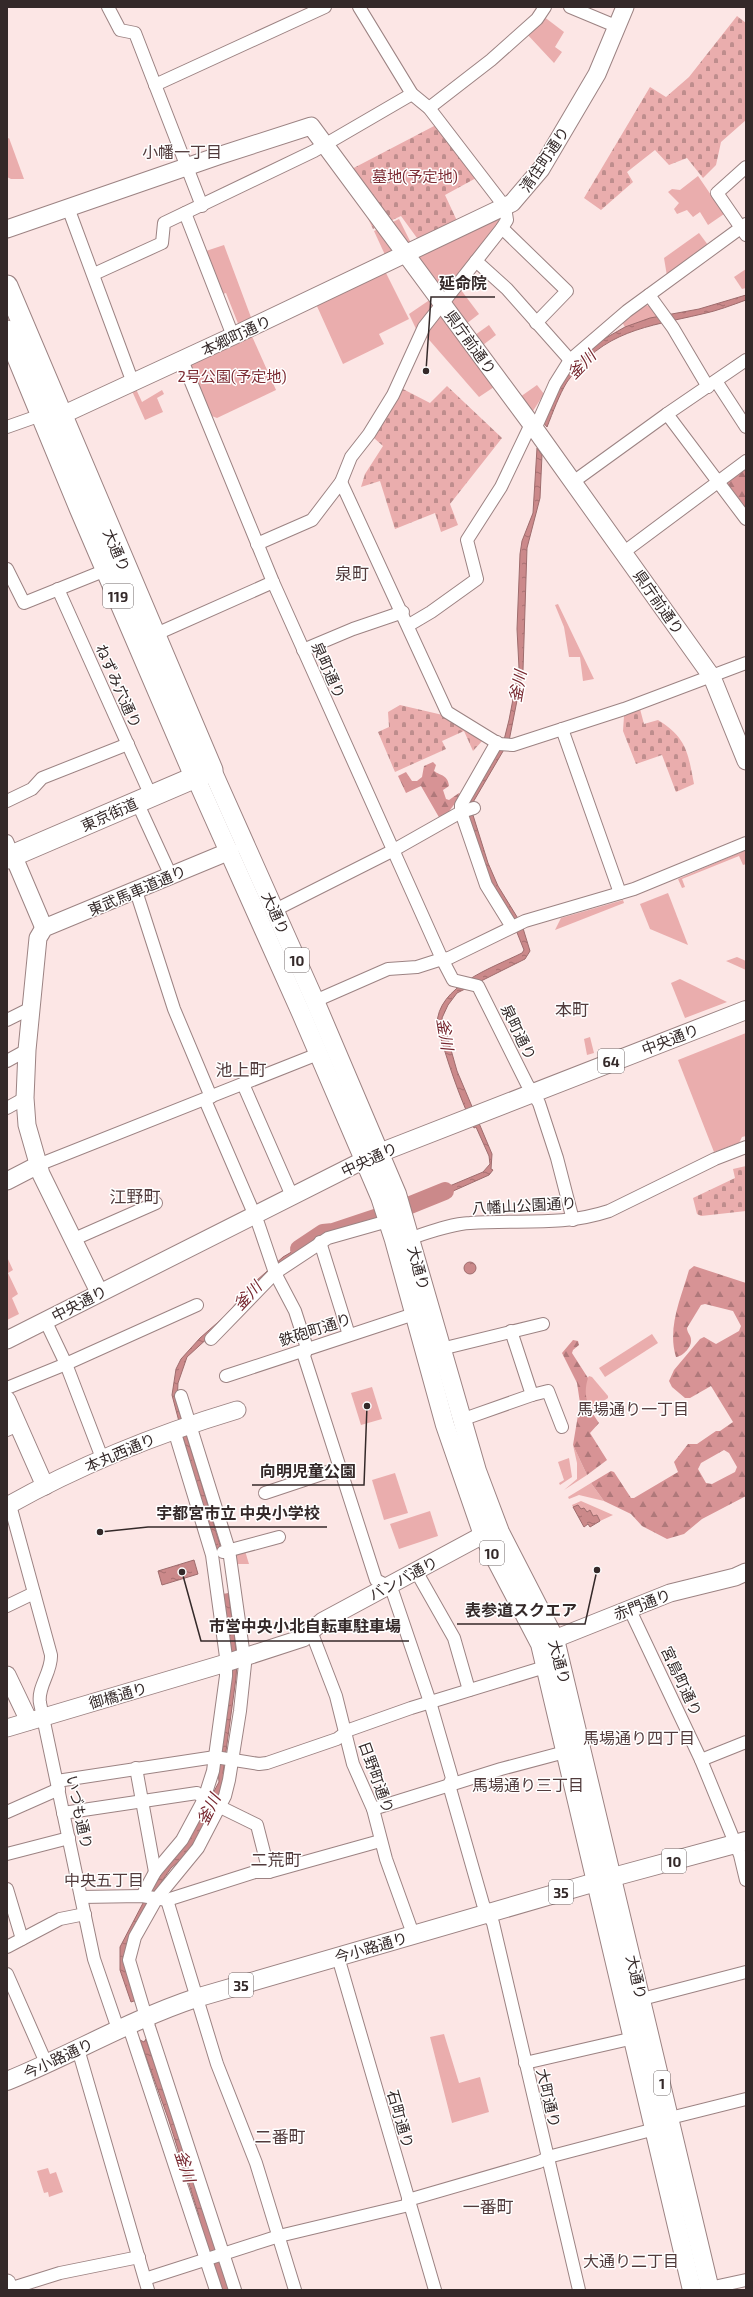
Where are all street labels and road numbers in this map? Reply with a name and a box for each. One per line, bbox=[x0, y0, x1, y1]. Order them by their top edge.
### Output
street label: 清住町通り bbox=[516, 123, 572, 195]
street label: 県庁前通り bbox=[442, 306, 500, 378]
street label: 本郷町通り bbox=[198, 311, 274, 359]
street label: 大通り bbox=[100, 526, 134, 574]
street label: 県庁前通り bbox=[630, 566, 688, 638]
road number: 119 bbox=[103, 584, 133, 608]
street label: 泉町通り bbox=[309, 639, 349, 701]
street label: ねずみ穴通り bbox=[92, 641, 146, 731]
street label: 東京街道 bbox=[78, 794, 140, 834]
street label: 東武馬車道通り bbox=[85, 861, 189, 919]
street label: 大通り bbox=[259, 889, 293, 937]
road number: 10 bbox=[285, 948, 309, 972]
street label: 泉町通り bbox=[498, 1001, 540, 1063]
street label: 中央通り bbox=[639, 1020, 701, 1058]
road number: 64 bbox=[598, 1049, 624, 1073]
street label: 中央通り bbox=[338, 1138, 400, 1180]
street label: 八幡山公園通り bbox=[471, 1193, 577, 1217]
street label: 大通り bbox=[404, 1244, 434, 1292]
street label: 中央通り bbox=[48, 1281, 110, 1325]
street label: 鉄砲町通り bbox=[277, 1309, 353, 1349]
street label: 本丸西通り bbox=[82, 1429, 158, 1475]
road number: 10 bbox=[480, 1541, 504, 1565]
street label: バンバ通り bbox=[365, 1552, 441, 1604]
street label: 赤門通り bbox=[611, 1585, 673, 1623]
street label: 大通り bbox=[545, 1638, 575, 1686]
street label: 宮島町通り bbox=[658, 1643, 706, 1719]
street label: 御橋通り bbox=[87, 1678, 149, 1712]
street label: 日野町通り bbox=[356, 1739, 398, 1815]
street label: いづも通り bbox=[63, 1773, 97, 1851]
road number: 10 bbox=[662, 1849, 686, 1873]
road number: 35 bbox=[549, 1880, 573, 1904]
street label: 今小路通り bbox=[332, 1928, 410, 1966]
street label: 大通り bbox=[623, 1953, 651, 2001]
road number: 35 bbox=[229, 1973, 253, 1997]
street label: 今小路通り bbox=[20, 2034, 96, 2082]
street label: 大町通り bbox=[533, 2067, 565, 2129]
road number: 1 bbox=[654, 2071, 670, 2095]
street label: 石町通り bbox=[384, 2088, 418, 2150]

